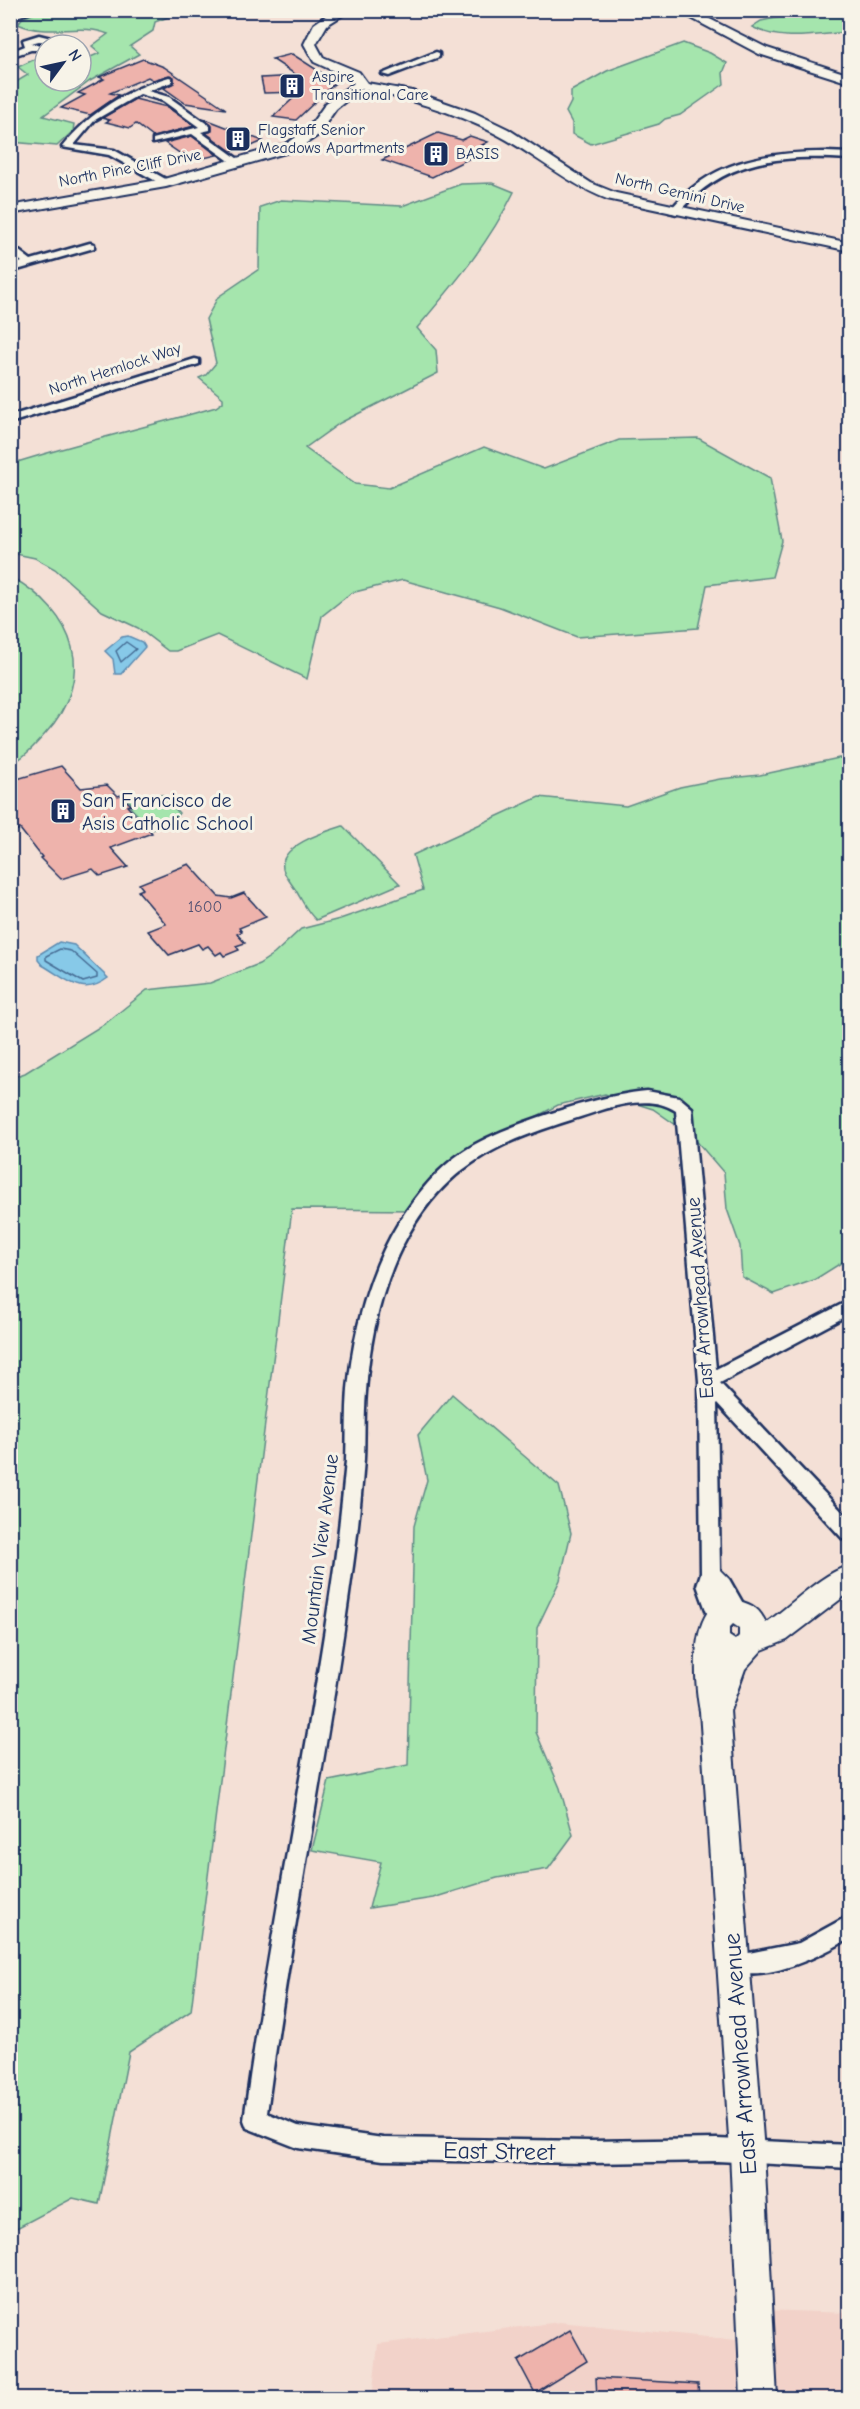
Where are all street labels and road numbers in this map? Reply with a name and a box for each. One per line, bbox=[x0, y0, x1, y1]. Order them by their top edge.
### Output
street label: North Pine Cliff Drive bbox=[57, 145, 203, 191]
street label: North Gemini Drive bbox=[613, 169, 747, 217]
street label: North Hemlock Way bbox=[47, 339, 184, 399]
street label: East Arrowhead Avenue bbox=[681, 1196, 719, 1400]
street label: Mountain View Avenue bbox=[297, 1453, 343, 1645]
street label: East Arrowhead Avenue bbox=[718, 1932, 762, 2176]
street label: East Street bbox=[443, 2136, 556, 2166]

